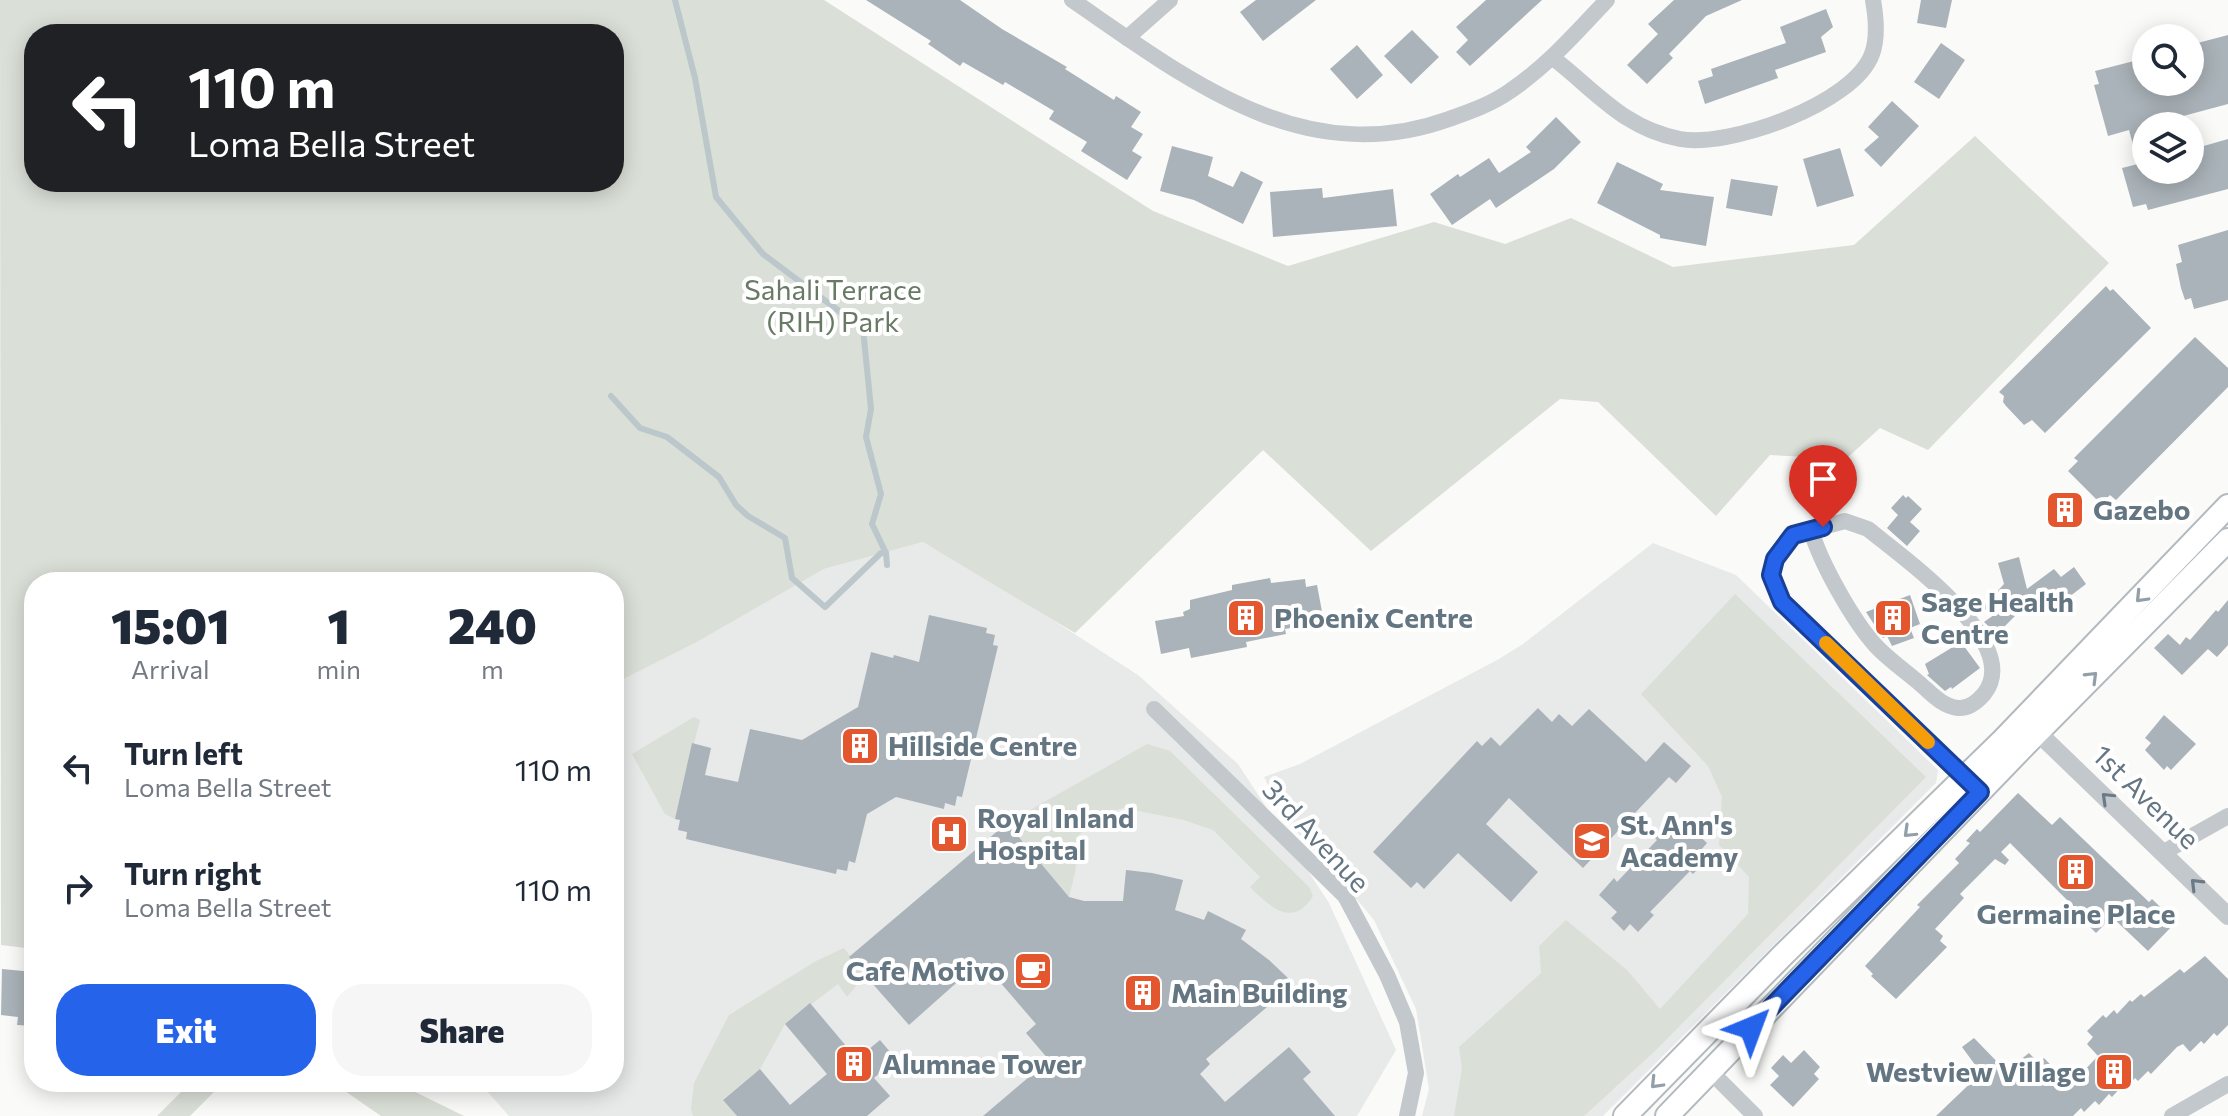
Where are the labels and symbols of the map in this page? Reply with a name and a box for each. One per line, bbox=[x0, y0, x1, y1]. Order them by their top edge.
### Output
park label: Sahali Terrace (RIH) Park bbox=[744, 272, 922, 338]
pin bbox=[1789, 445, 1857, 527]
building icon: Gazebo bbox=[2044, 489, 2086, 531]
place label: Gazebo bbox=[2093, 492, 2191, 526]
place label: Sage Health Centre bbox=[1921, 584, 2074, 650]
one-way arrow bbox=[2136, 588, 2150, 602]
building icon: Phoenix Centre bbox=[1225, 597, 1267, 639]
building icon: Sage Health Centre bbox=[1872, 597, 1914, 639]
place label: Phoenix Centre bbox=[1274, 600, 1473, 634]
one-way arrow bbox=[2083, 672, 2098, 686]
building icon: Hillside Centre bbox=[839, 725, 881, 767]
place label: Hillside Centre bbox=[888, 728, 1077, 762]
street label: 1st Avenue bbox=[2086, 737, 2207, 855]
street label: 3rd Avenue bbox=[1256, 772, 1377, 899]
one-way arrow bbox=[2102, 793, 2116, 807]
place label: Royal Inland Hospital bbox=[977, 800, 1134, 866]
place label: St. Ann's Academy bbox=[1620, 807, 1738, 873]
hospital icon: Royal Inland Hospital bbox=[928, 813, 970, 855]
school or university icon: St. Ann's Academy bbox=[1571, 820, 1613, 862]
one-way arrow bbox=[1904, 823, 1918, 837]
building icon: Germaine Place bbox=[2055, 851, 2097, 893]
one-way arrow bbox=[2191, 879, 2205, 893]
place label: Germaine Place bbox=[1977, 896, 2175, 930]
cafe icon: Cafe Motivo bbox=[1012, 950, 1054, 992]
place label: Cafe Motivo bbox=[846, 953, 1005, 987]
building icon: Main Building bbox=[1122, 972, 1164, 1014]
place label: Main Building bbox=[1171, 975, 1348, 1009]
position arrow bbox=[1709, 986, 1793, 1070]
building icon: Alumnae Tower bbox=[833, 1043, 875, 1085]
place label: Alumnae Tower bbox=[882, 1046, 1083, 1080]
building icon: Westview Village bbox=[2093, 1051, 2135, 1093]
place label: Westview Village bbox=[1866, 1054, 2086, 1088]
one-way arrow bbox=[1652, 1074, 1666, 1089]

